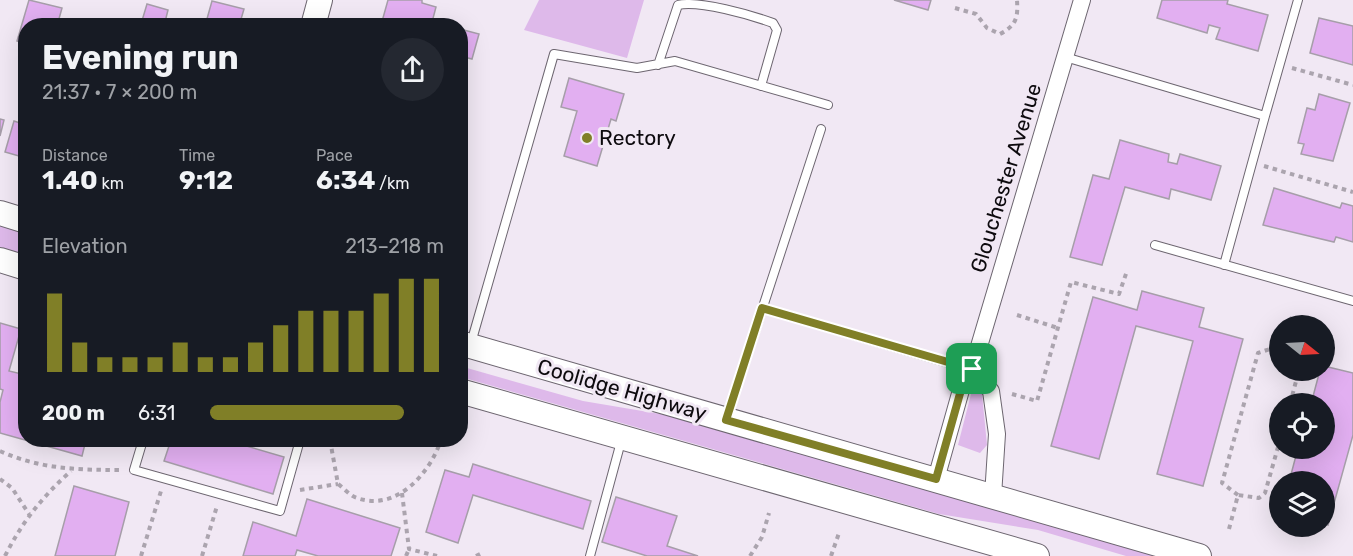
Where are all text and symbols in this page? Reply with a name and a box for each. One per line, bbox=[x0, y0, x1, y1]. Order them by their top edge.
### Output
text: Evening run bbox=[42, 38, 239, 77]
button: share bbox=[381, 38, 444, 101]
text: 21:37 · 7 × 200 m bbox=[42, 80, 197, 104]
street label: Glouchester Avenue bbox=[965, 80, 1046, 275]
place label: Rectory bbox=[599, 125, 676, 150]
marker: Rectory bbox=[580, 131, 594, 145]
text: Distance bbox=[42, 146, 108, 165]
text: Time bbox=[179, 146, 215, 165]
text: Pace bbox=[316, 146, 353, 165]
text: 1.40 bbox=[42, 165, 98, 196]
text: 9:12 bbox=[179, 165, 233, 196]
text: 6:34 bbox=[316, 165, 375, 196]
text: km bbox=[98, 174, 124, 193]
text: /km bbox=[375, 174, 410, 193]
text: Elevation bbox=[42, 234, 128, 258]
text: 213–218 m bbox=[345, 234, 444, 258]
north arrow bbox=[1269, 315, 1335, 381]
map controls bbox=[1269, 315, 1335, 537]
pin bbox=[946, 343, 997, 394]
icon: arrive bbox=[955, 352, 988, 385]
street label: Coolidge Highway bbox=[535, 353, 710, 426]
button: locate bbox=[1269, 393, 1335, 459]
text: 200 m bbox=[42, 401, 105, 425]
text: 6:31 bbox=[138, 401, 175, 425]
button: layers bbox=[1269, 471, 1335, 537]

